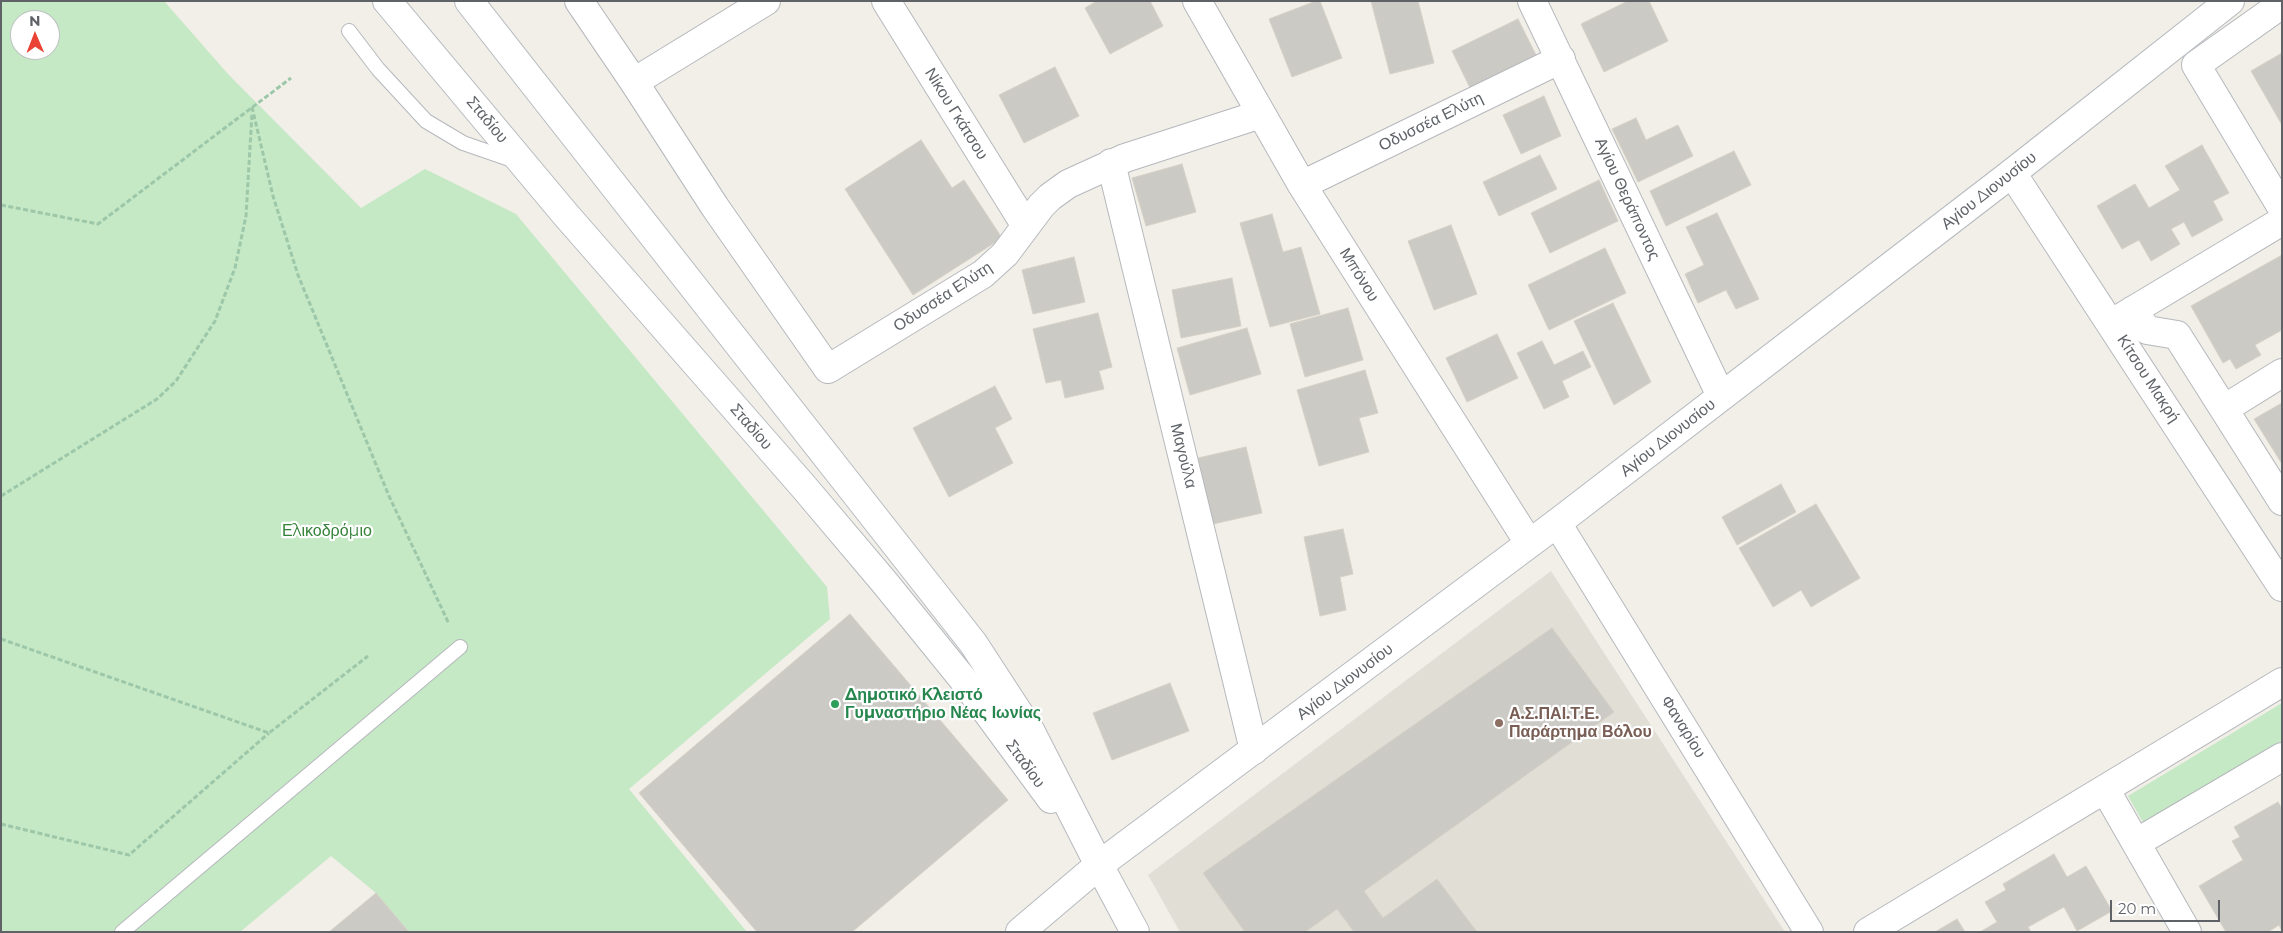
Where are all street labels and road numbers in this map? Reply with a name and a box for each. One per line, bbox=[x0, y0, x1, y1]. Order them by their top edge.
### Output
street label: Νίκου Γκάτσου bbox=[920, 65, 992, 163]
street label: Οδυσσέα Ελύτη bbox=[1376, 88, 1486, 156]
street label: Σταδίου bbox=[462, 93, 512, 147]
street label: Αγίου Θεράποντος bbox=[1590, 135, 1664, 263]
street label: Αγίου Διονυσίου bbox=[1938, 148, 2040, 234]
street label: Μπόνου bbox=[1335, 245, 1383, 305]
street label: Οδυσσέα Ελύτη bbox=[890, 258, 996, 336]
street label: Κίτσου Μακρή bbox=[2113, 332, 2183, 426]
street label: Αγίου Διονυσίου bbox=[1617, 395, 1719, 481]
street label: Σταδίου bbox=[726, 400, 776, 454]
street label: Μαγούλα bbox=[1166, 422, 1200, 490]
street label: Αγίου Διονυσίου bbox=[1293, 640, 1397, 724]
street label: Φαναρίου bbox=[1656, 692, 1710, 762]
street label: Σταδίου bbox=[1001, 736, 1049, 792]

